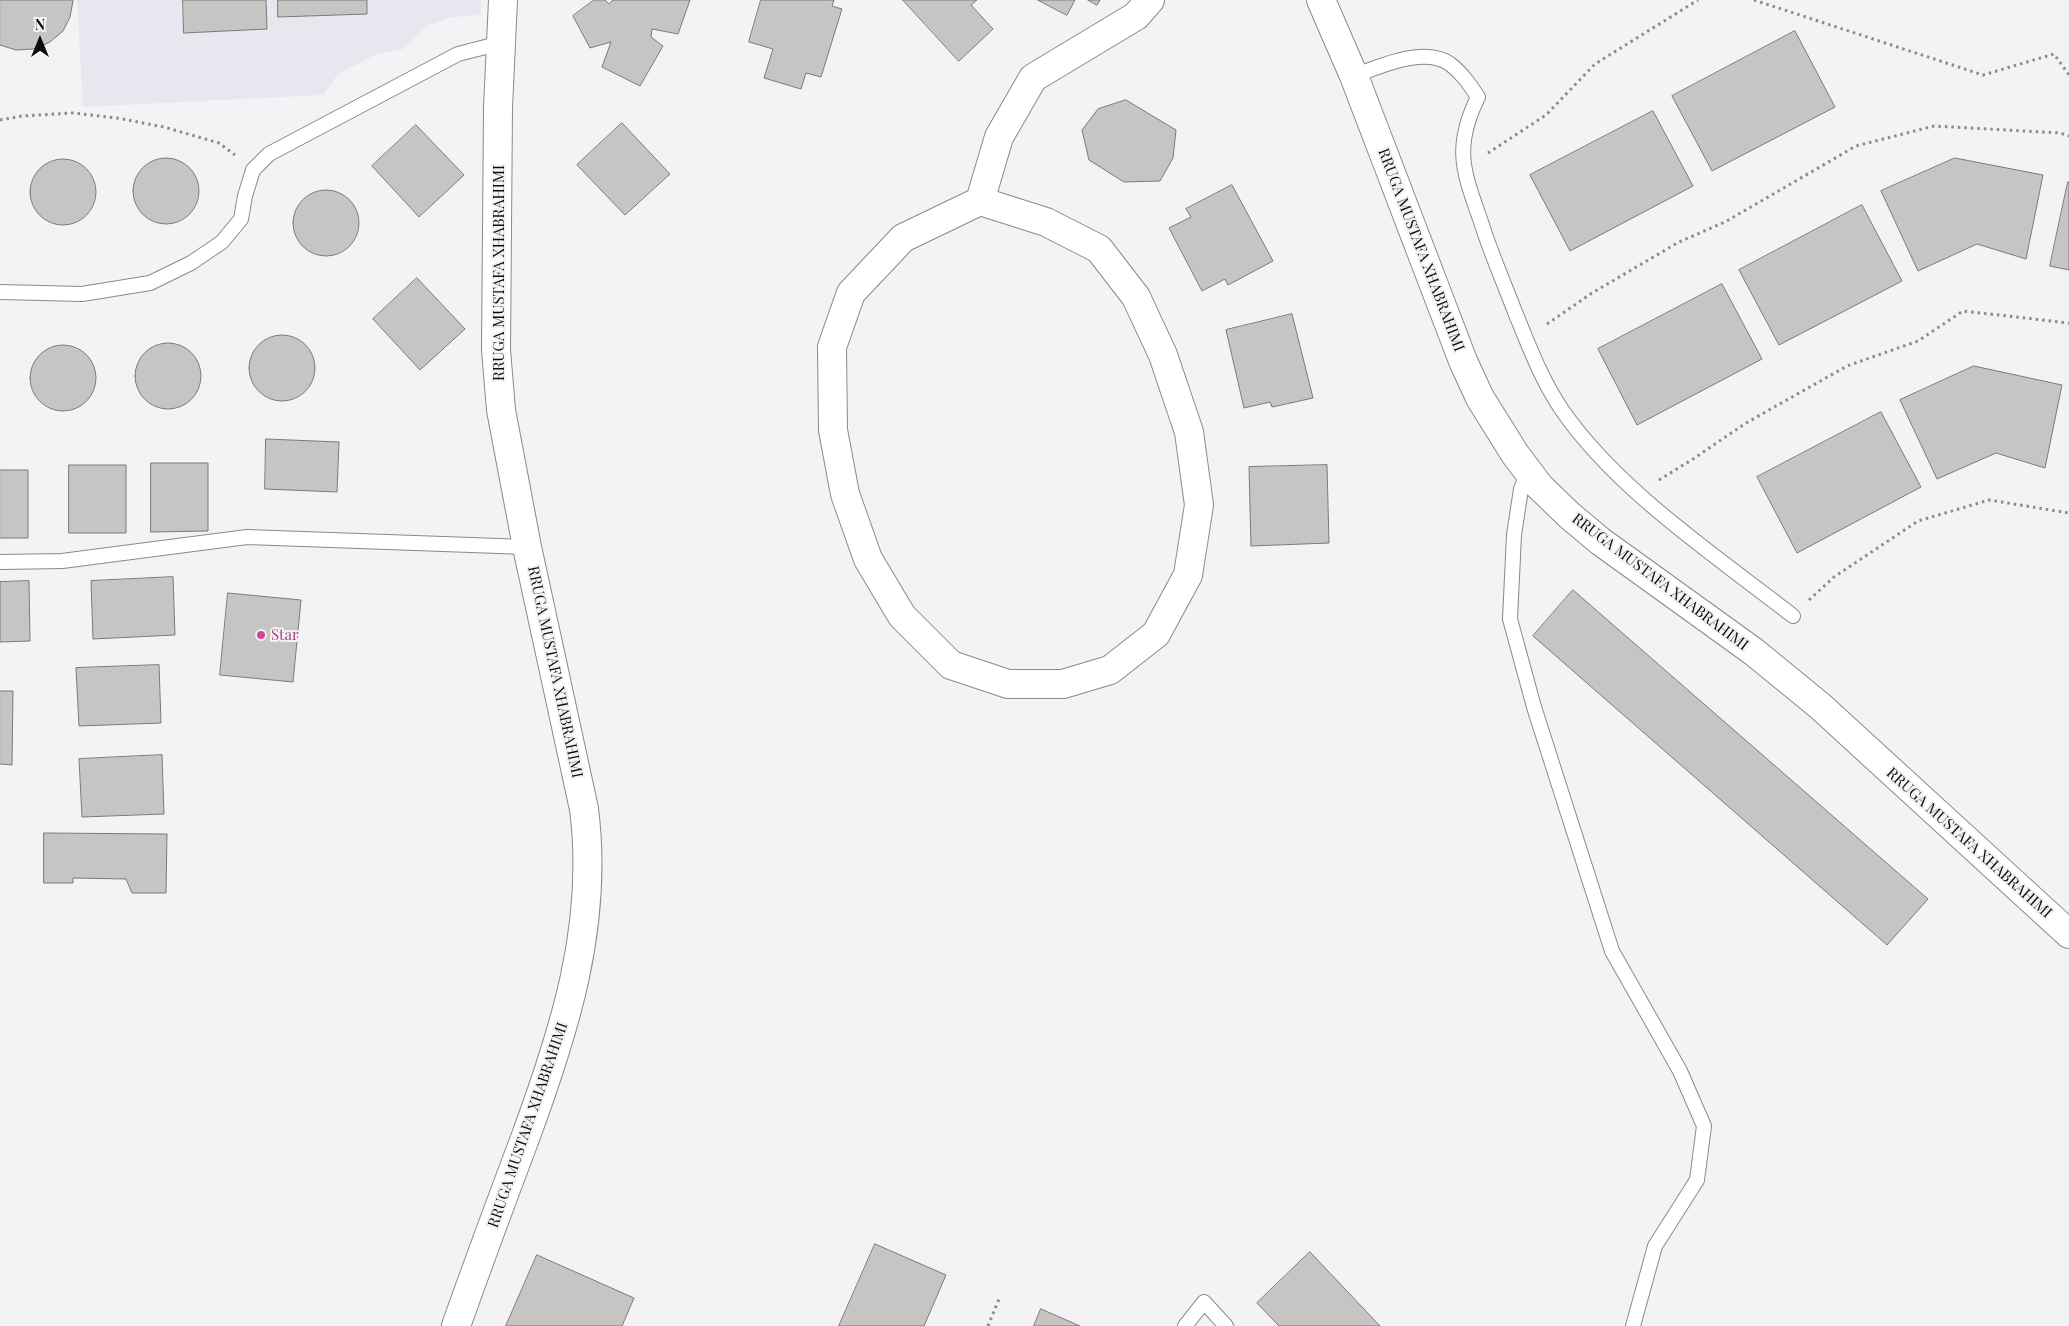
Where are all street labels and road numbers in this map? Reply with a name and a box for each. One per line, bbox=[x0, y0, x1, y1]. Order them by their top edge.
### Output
street label: RRUGA MUSTAFA XHABRAHIMI bbox=[1374, 146, 1468, 354]
street label: RRUGA MUSTAFA XHABRAHIMI bbox=[490, 165, 508, 381]
street label: RRUGA MUSTAFA XHABRAHIMI bbox=[1568, 510, 1752, 654]
street label: RRUGA MUSTAFA XHABRAHIMI bbox=[524, 564, 586, 780]
street label: RRUGA MUSTAFA XHABRAHIMI bbox=[1883, 764, 2055, 922]
street label: RRUGA MUSTAFA XHABRAHIMI bbox=[484, 1020, 572, 1230]

